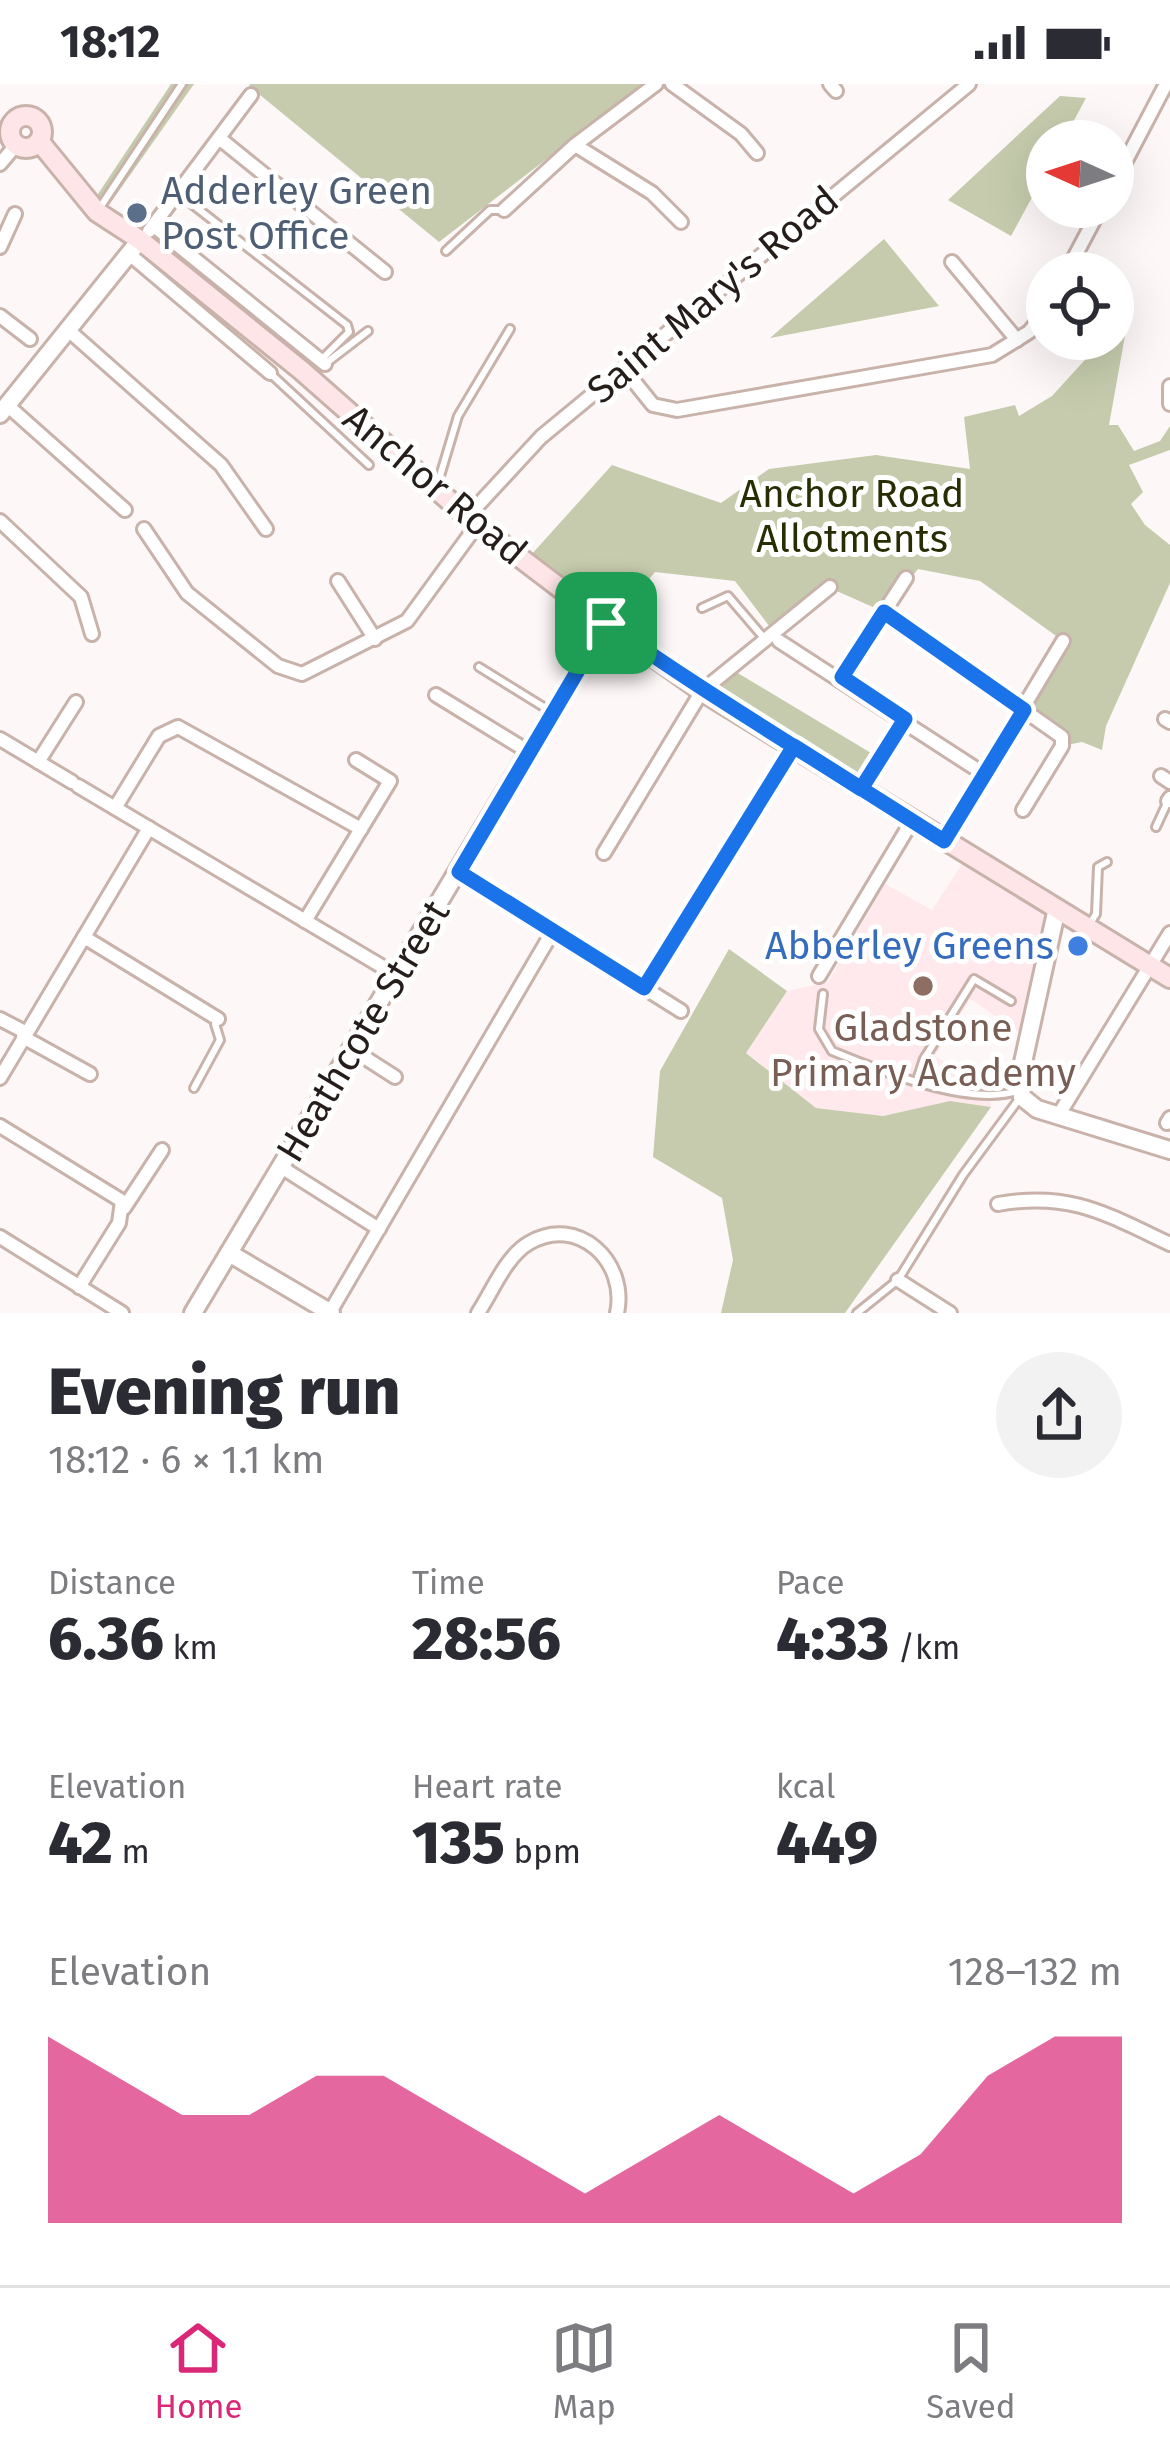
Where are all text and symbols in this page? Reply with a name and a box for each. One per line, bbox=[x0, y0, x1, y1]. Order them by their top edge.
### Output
text: 18:12 bbox=[60, 15, 160, 69]
north arrow bbox=[1026, 120, 1134, 228]
map controls bbox=[1026, 120, 1134, 360]
place label: Adderley Green Post Office bbox=[161, 168, 432, 259]
street label: Saint Mary's Road bbox=[578, 177, 848, 413]
marker: Adderley Green Post Office bbox=[124, 200, 150, 226]
button: locate bbox=[1026, 252, 1134, 360]
street label: Anchor Road bbox=[334, 395, 536, 575]
park label: Anchor Road Allotments bbox=[740, 471, 964, 562]
pin bbox=[555, 572, 657, 674]
icon: arrive bbox=[573, 590, 639, 656]
street label: Heathcote Street bbox=[267, 891, 460, 1170]
place label: Abberley Greens bbox=[765, 923, 1054, 969]
marker: Abberley Greens bbox=[1065, 933, 1091, 959]
marker: Gladstone Primary Academy bbox=[910, 973, 936, 999]
place label: Gladstone Primary Academy bbox=[770, 1005, 1076, 1096]
text: Evening run bbox=[48, 1352, 400, 1431]
button: share bbox=[996, 1352, 1122, 1478]
text: 18:12 · 6 × 1.1 km bbox=[48, 1437, 324, 1483]
text: Distance bbox=[48, 1563, 176, 1603]
text: Time bbox=[412, 1563, 485, 1603]
text: Pace bbox=[776, 1563, 844, 1603]
text: 6.36 bbox=[48, 1603, 164, 1675]
text: 28:56 bbox=[412, 1603, 561, 1675]
text: 4:33 bbox=[776, 1603, 889, 1675]
text: km bbox=[164, 1628, 218, 1668]
text: /km bbox=[889, 1628, 960, 1668]
text: Elevation bbox=[48, 1767, 186, 1807]
text: Heart rate bbox=[412, 1767, 562, 1807]
text: kcal bbox=[776, 1767, 835, 1807]
text: 42 bbox=[48, 1807, 113, 1879]
text: 135 bbox=[412, 1807, 505, 1879]
text: 449 bbox=[776, 1807, 878, 1879]
text: m bbox=[113, 1832, 150, 1872]
text: bpm bbox=[505, 1832, 581, 1872]
text: Elevation bbox=[48, 1949, 211, 1995]
text: 128–132 m bbox=[948, 1949, 1122, 1995]
tab: Home bbox=[154, 2315, 242, 2427]
tab: Map bbox=[551, 2315, 617, 2427]
tab: Saved bbox=[926, 2315, 1016, 2427]

